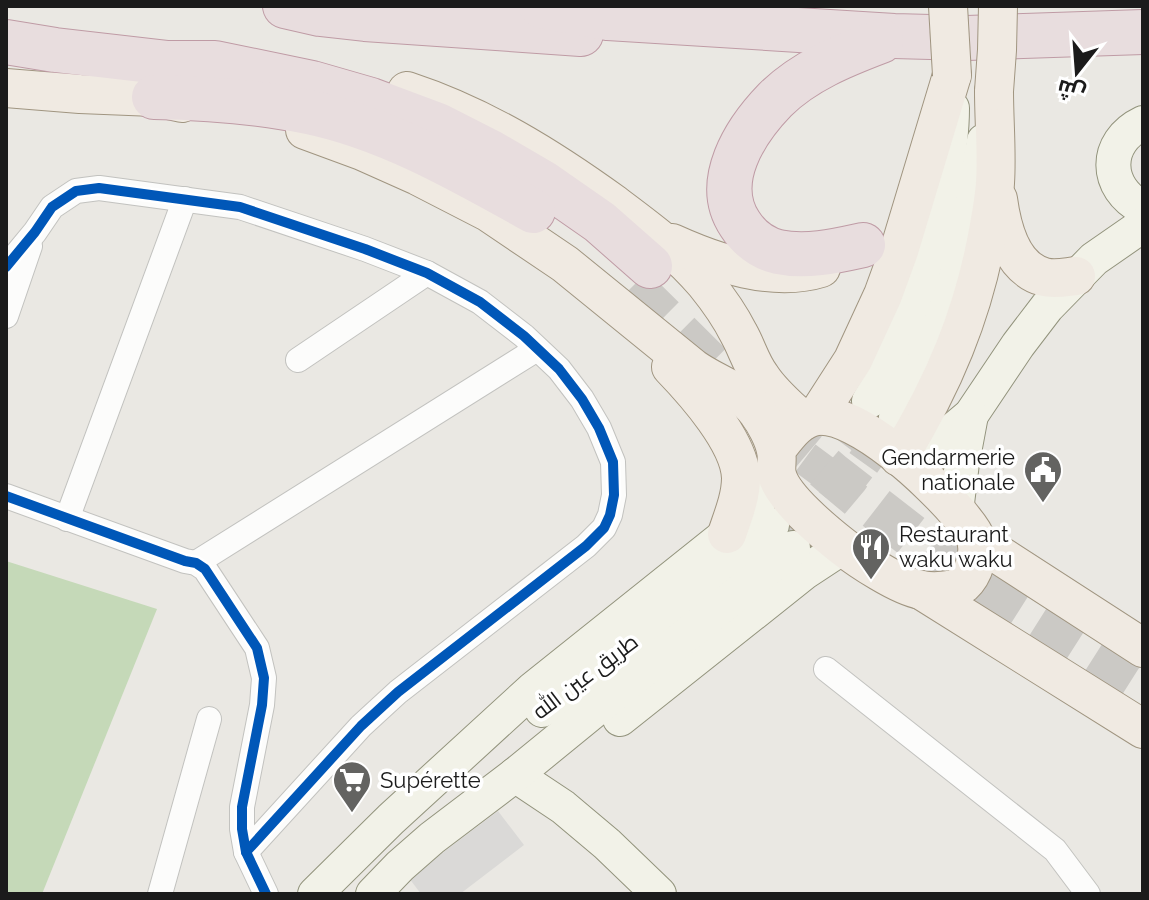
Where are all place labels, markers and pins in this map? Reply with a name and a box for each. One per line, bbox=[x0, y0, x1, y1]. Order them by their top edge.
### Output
place label: Gendarmerie nationale bbox=[882, 444, 1015, 495]
public building icon: Gendarmerie nationale bbox=[1022, 449, 1064, 504]
place label: Restaurant waku waku bbox=[899, 521, 1013, 572]
restaurant icon: Restaurant waku waku bbox=[850, 526, 892, 581]
supermarket icon: Supérette bbox=[331, 759, 373, 814]
place label: Supérette bbox=[380, 767, 481, 793]

